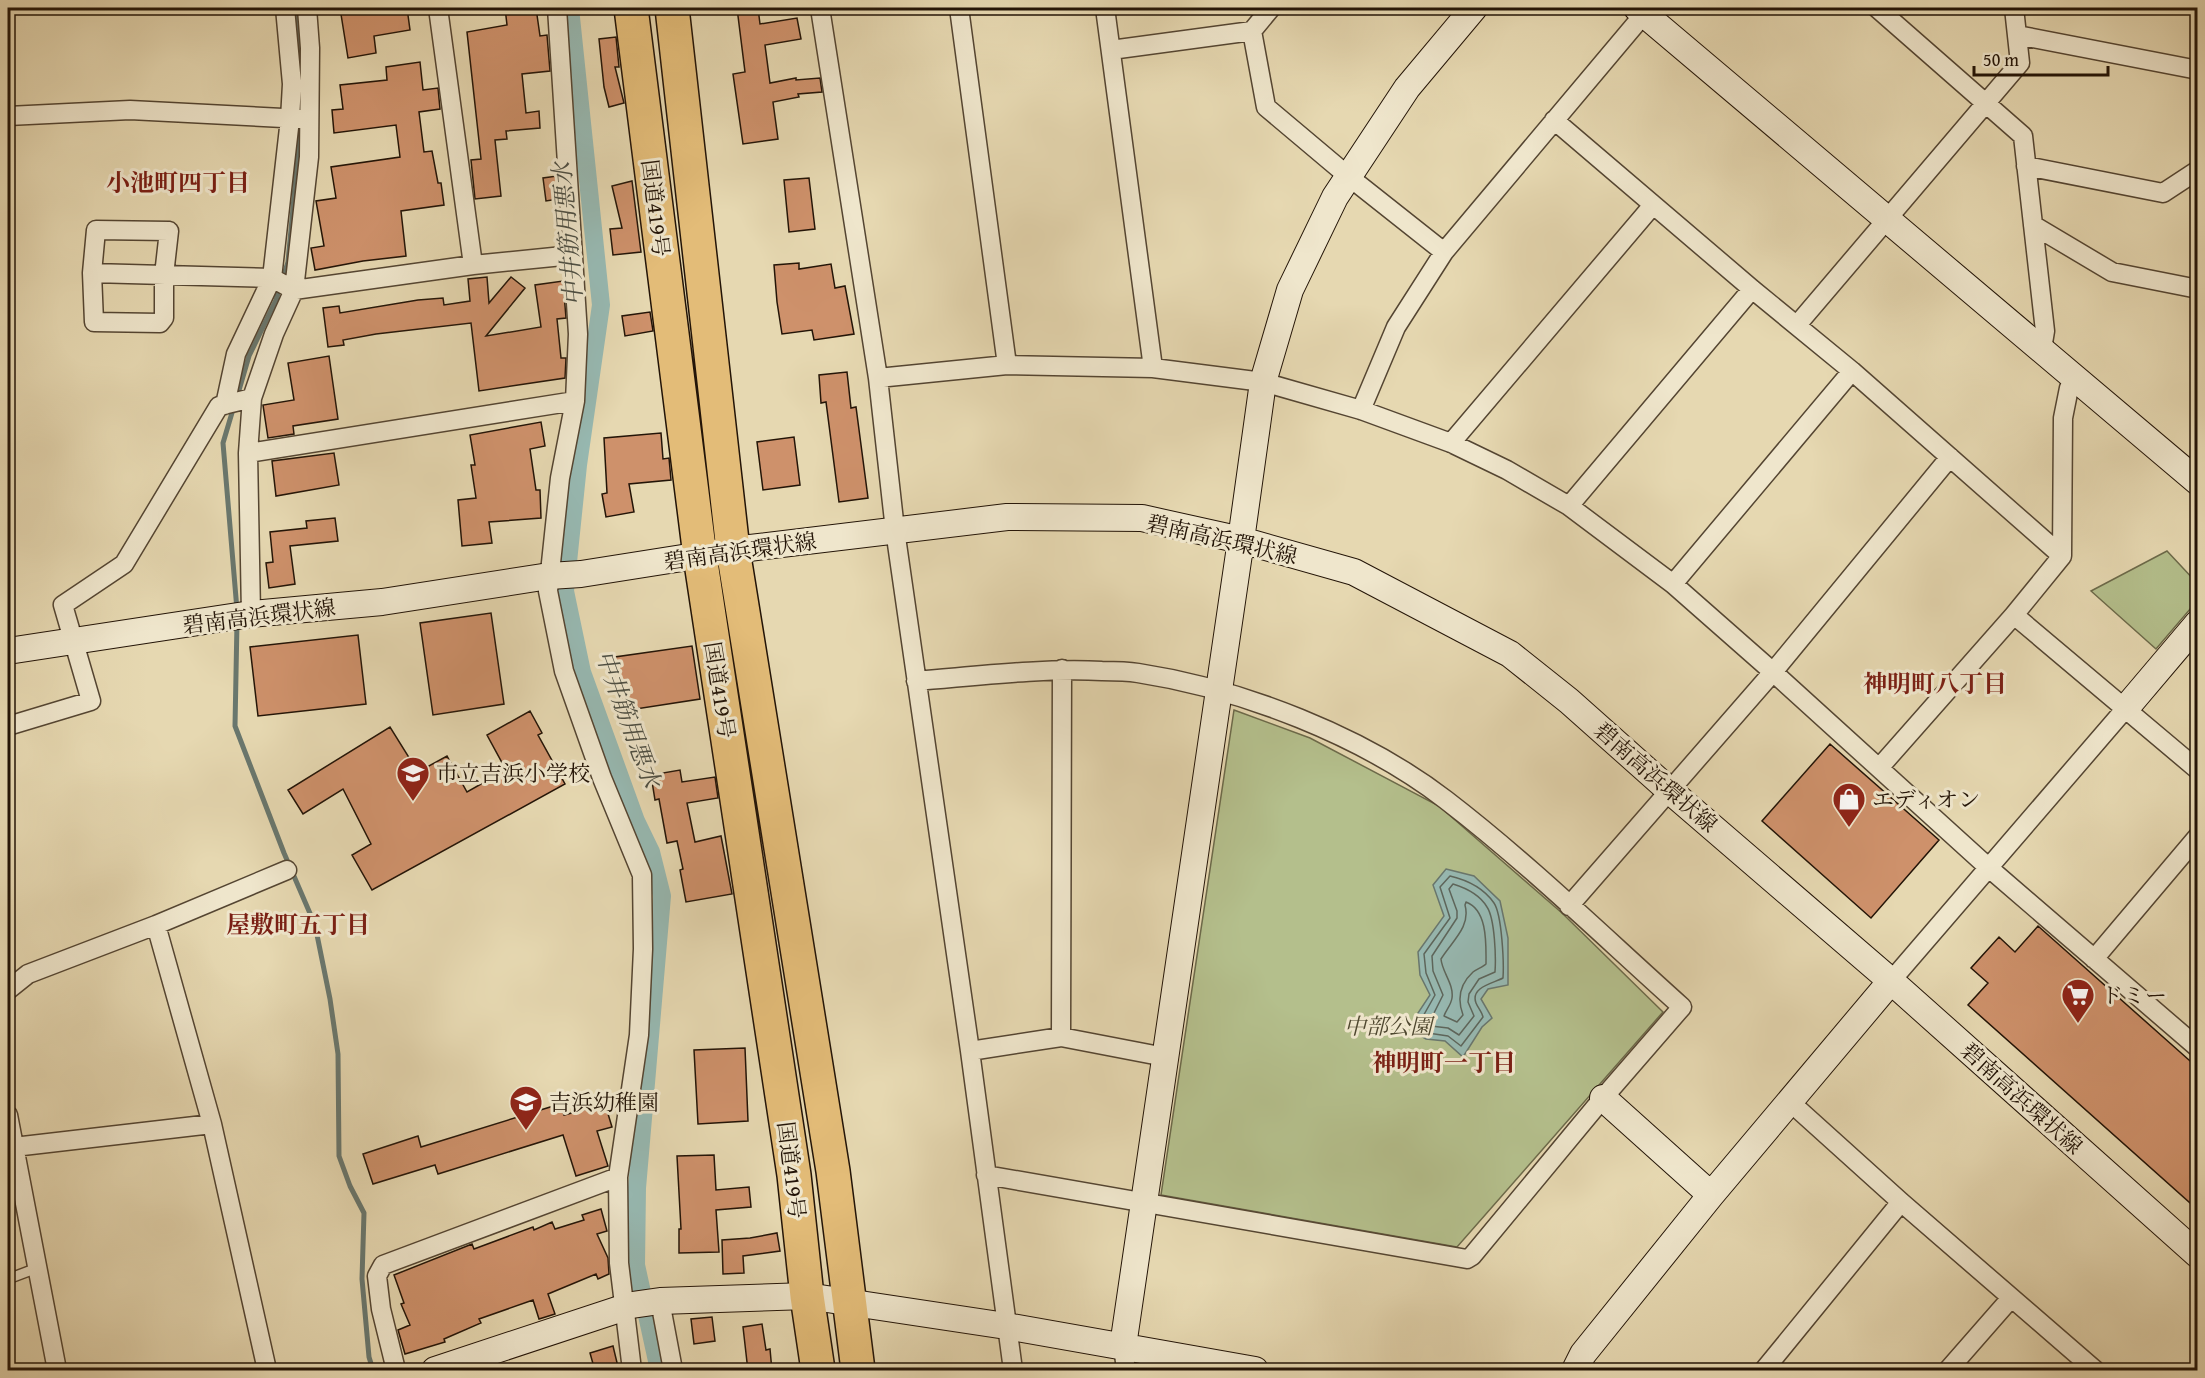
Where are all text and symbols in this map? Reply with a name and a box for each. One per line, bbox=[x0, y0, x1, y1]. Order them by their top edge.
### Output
scale bar bbox=[1974, 39, 2108, 77]
text: 50 m bbox=[1983, 46, 2019, 73]
street label: 国道419号 bbox=[634, 158, 678, 258]
water label: 中井筋用悪水 bbox=[544, 159, 591, 307]
district label: 小池町四丁目 bbox=[106, 165, 250, 200]
street label: 碧南高浜環状線 bbox=[1143, 506, 1301, 572]
street label: 碧南高浜環状線 bbox=[662, 524, 818, 578]
street label: 碧南高浜環状線 bbox=[181, 591, 337, 641]
street label: 国道419号 bbox=[697, 639, 743, 741]
water label: 中井筋用悪水 bbox=[587, 645, 670, 794]
district label: 神明町八丁目 bbox=[1863, 666, 2007, 701]
street label: 碧南高浜環状線 bbox=[1587, 714, 1725, 840]
school or university icon: 市立吉浜小学校 bbox=[395, 755, 431, 802]
place label: 市立吉浜小学校 bbox=[436, 757, 590, 789]
shop icon: エディオン bbox=[1831, 781, 1867, 828]
place label: エディオン bbox=[1872, 783, 1980, 815]
district label: 屋敷町五丁目 bbox=[226, 907, 370, 942]
supermarket icon: ドミー bbox=[2060, 977, 2096, 1024]
place label: ドミー bbox=[2101, 979, 2167, 1011]
park label: 中部公園 bbox=[1344, 1010, 1435, 1042]
street label: 碧南高浜環状線 bbox=[1954, 1035, 2090, 1161]
district label: 神明町一丁目 bbox=[1372, 1045, 1516, 1080]
school or university icon: 吉浜幼稚園 bbox=[508, 1084, 544, 1131]
place label: 吉浜幼稚園 bbox=[549, 1086, 659, 1118]
street label: 国道419号 bbox=[770, 1120, 814, 1220]

